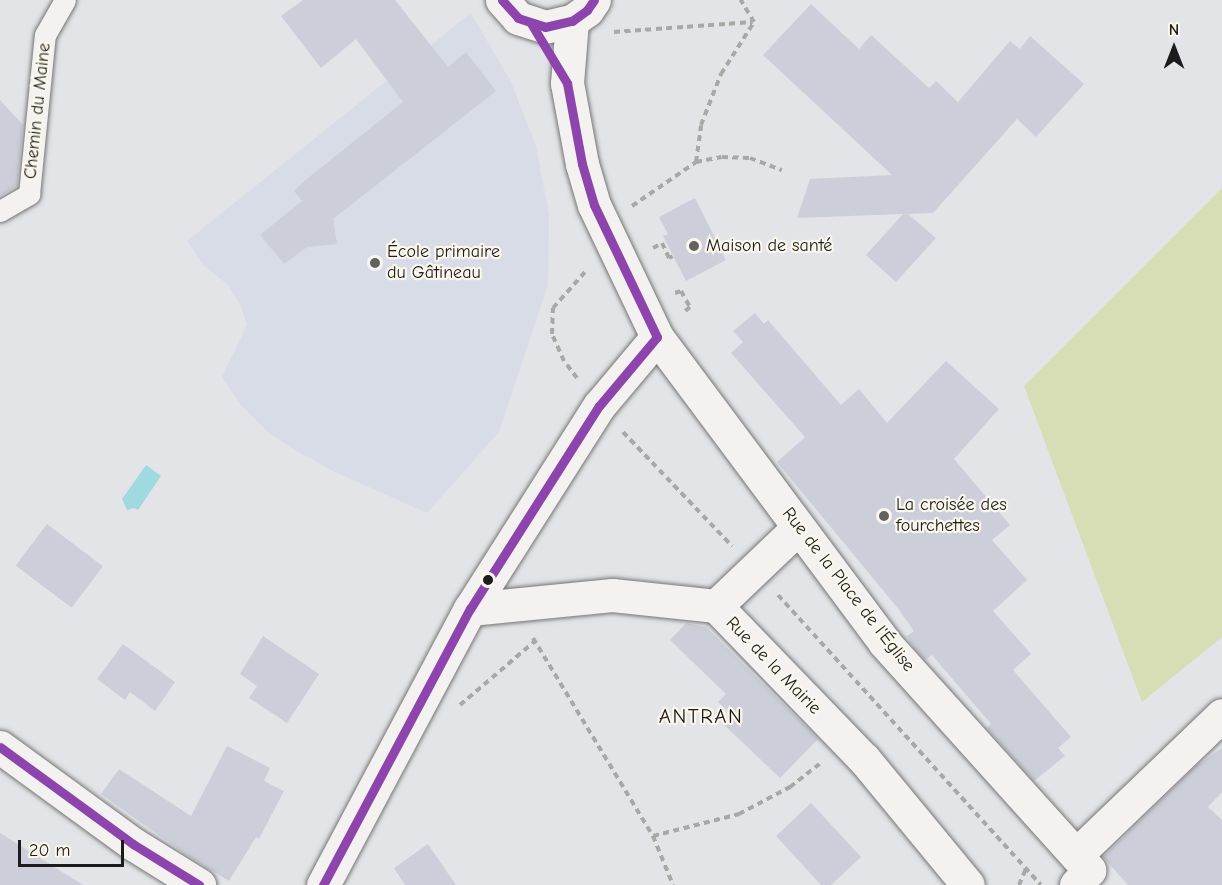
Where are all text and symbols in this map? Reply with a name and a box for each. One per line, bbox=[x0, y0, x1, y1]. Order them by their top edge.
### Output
north arrow bbox=[1144, 18, 1204, 78]
text: N bbox=[1169, 21, 1179, 39]
street label: Chemin du Maine bbox=[20, 42, 56, 180]
place label: Maison de santé bbox=[706, 235, 832, 257]
marker: Maison de santé bbox=[687, 239, 701, 253]
place label: École primaire du Gâtineau bbox=[387, 242, 500, 284]
marker: École primaire du Gâtineau bbox=[368, 256, 382, 270]
place label: La croisée des fourchettes bbox=[896, 495, 1007, 538]
street label: Rue de la Place de l'Église bbox=[777, 503, 919, 677]
marker: La croisée des fourchettes bbox=[877, 509, 891, 523]
unlabelled marker bbox=[482, 574, 494, 586]
street label: Rue de la Mairie bbox=[721, 613, 825, 719]
district label: ANTRAN bbox=[659, 703, 743, 729]
scale bar bbox=[21, 828, 128, 866]
text: 20 m bbox=[29, 840, 70, 861]

